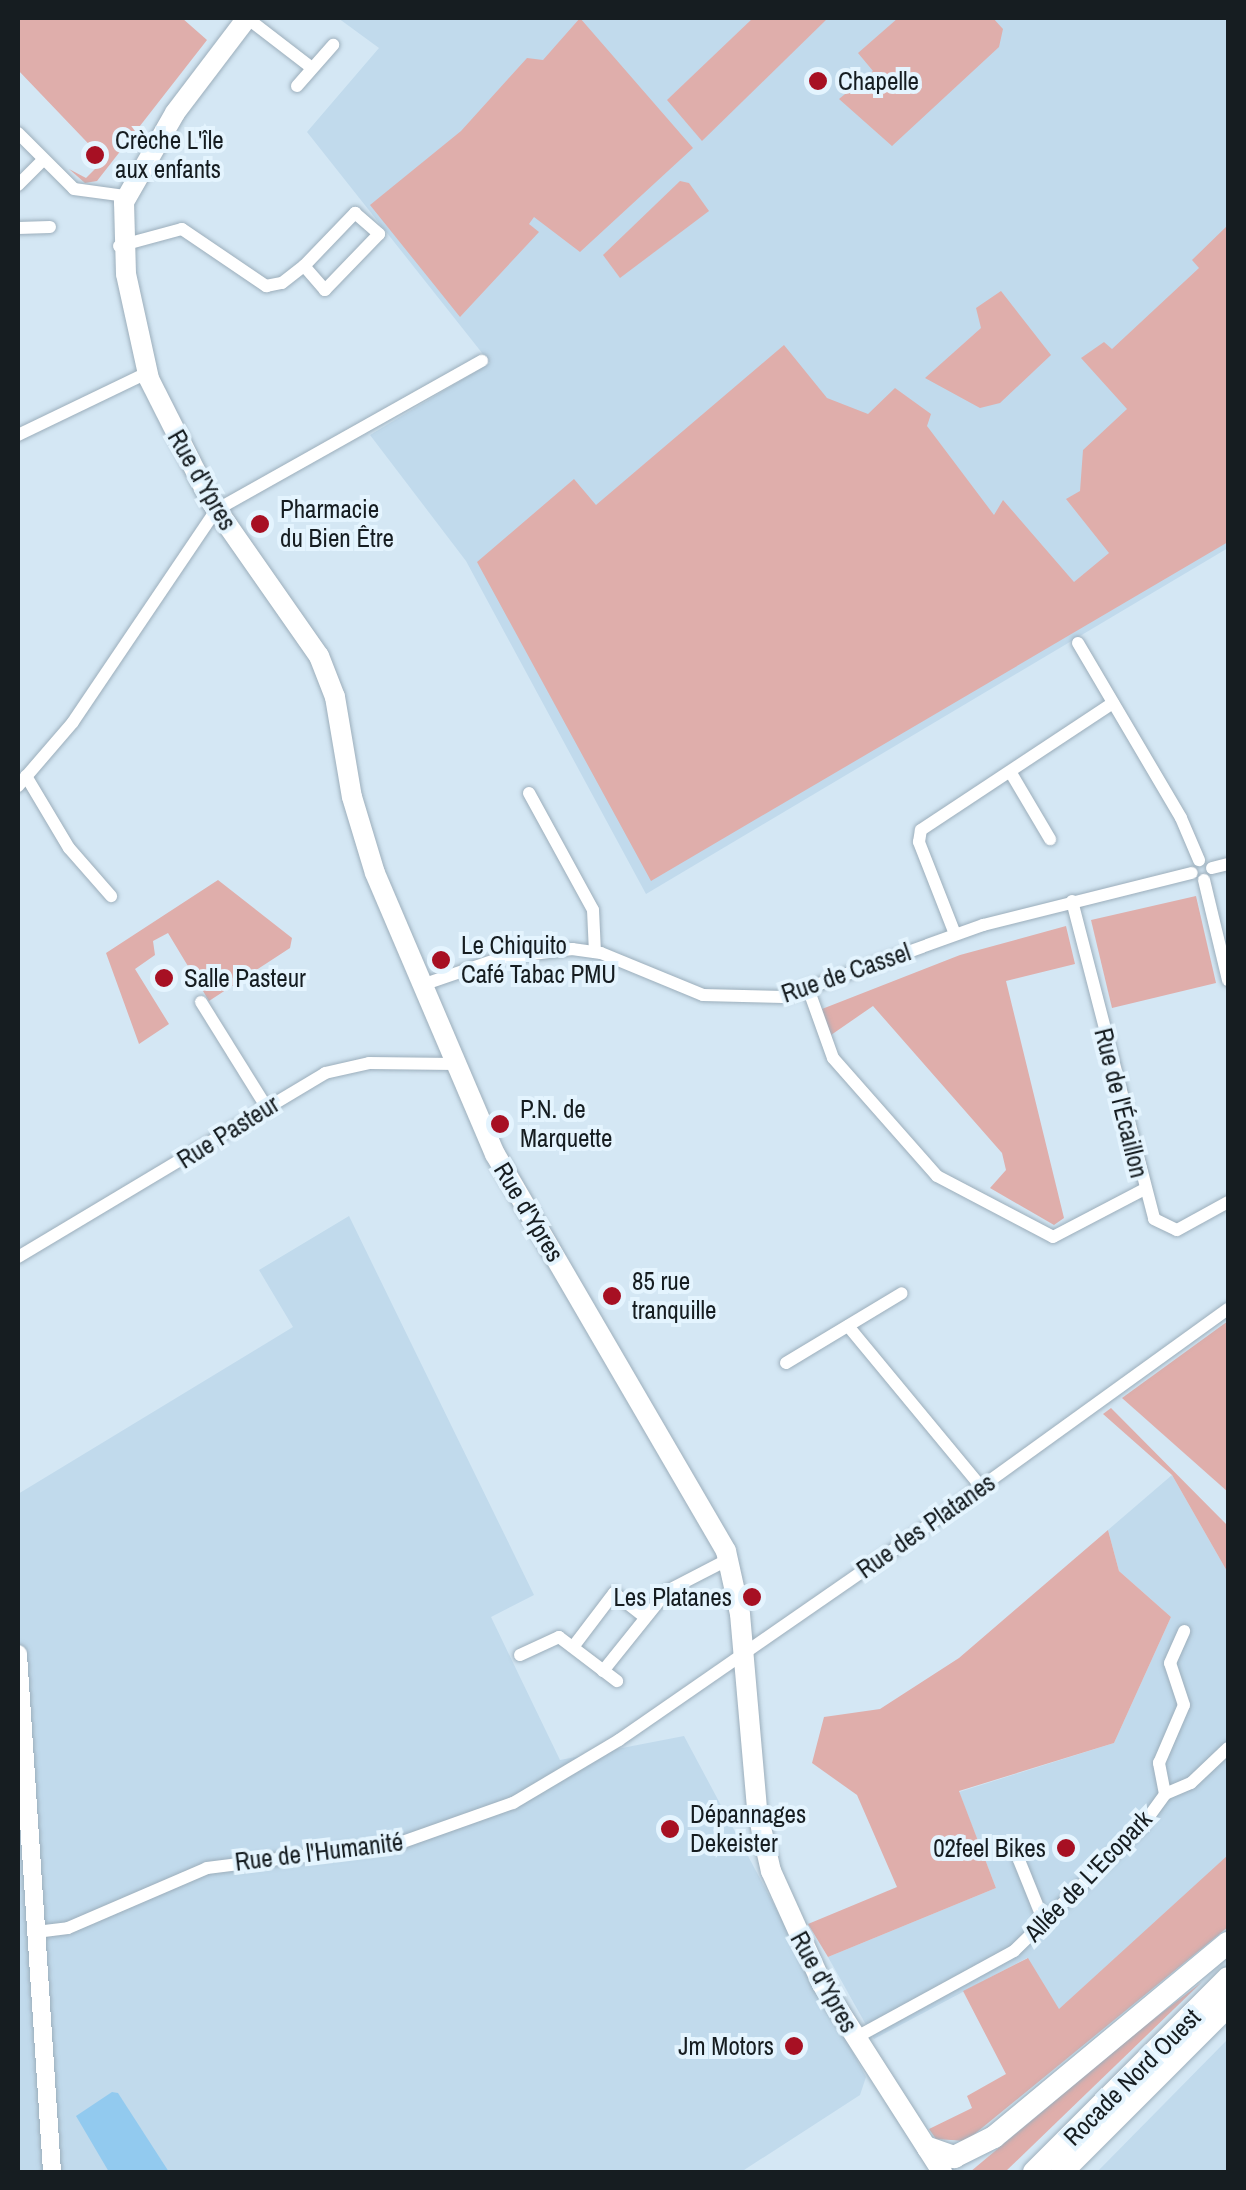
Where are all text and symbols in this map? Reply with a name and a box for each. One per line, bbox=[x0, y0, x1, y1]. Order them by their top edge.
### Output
place label: Chapelle bbox=[838, 66, 919, 96]
marker: Chapelle bbox=[807, 70, 829, 92]
place label: Crèche L'île aux enfants bbox=[115, 126, 224, 185]
marker: Crèche L'île aux enfants bbox=[84, 144, 106, 166]
street label: Rue d'Ypres bbox=[161, 425, 243, 535]
place label: Pharmacie du Bien Être bbox=[280, 495, 394, 554]
marker: Pharmacie du Bien Être bbox=[249, 513, 271, 535]
place label: Le Chiquito Café Tabac PMU bbox=[461, 931, 616, 990]
street label: Rue de Cassel bbox=[778, 937, 914, 1009]
marker: Le Chiquito Café Tabac PMU bbox=[430, 949, 452, 971]
place label: Salle Pasteur bbox=[184, 963, 306, 993]
marker: Salle Pasteur bbox=[153, 967, 175, 989]
street label: Rue de l'Écaillon bbox=[1088, 1025, 1154, 1181]
street label: Rue Pasteur bbox=[172, 1089, 284, 1175]
place label: P.N. de Marquette bbox=[520, 1095, 612, 1154]
marker: P.N. de Marquette bbox=[489, 1113, 511, 1135]
street label: Rue d'Ypres bbox=[488, 1157, 570, 1267]
place label: 85 rue tranquille bbox=[632, 1267, 716, 1326]
marker: 85 rue tranquille bbox=[601, 1285, 623, 1307]
street label: Rue des Platanes bbox=[851, 1467, 1001, 1585]
place label: Les Platanes bbox=[613, 1582, 732, 1612]
marker: Les Platanes bbox=[741, 1586, 763, 1608]
place label: Dépannages Dekeister bbox=[690, 1800, 806, 1859]
street label: Allée de L'Ecopark bbox=[1018, 1804, 1158, 1948]
marker: Dépannages Dekeister bbox=[659, 1818, 681, 1840]
street label: Rue de l'Humanité bbox=[233, 1827, 405, 1877]
place label: 02feel Bikes bbox=[933, 1833, 1046, 1863]
marker: 02feel Bikes bbox=[1055, 1837, 1077, 1859]
street label: Rue d'Ypres bbox=[784, 1926, 864, 2038]
street label: Rocade Nord Ouest bbox=[1057, 2002, 1207, 2152]
place label: Jm Motors bbox=[678, 2031, 774, 2061]
marker: Jm Motors bbox=[783, 2035, 805, 2057]

